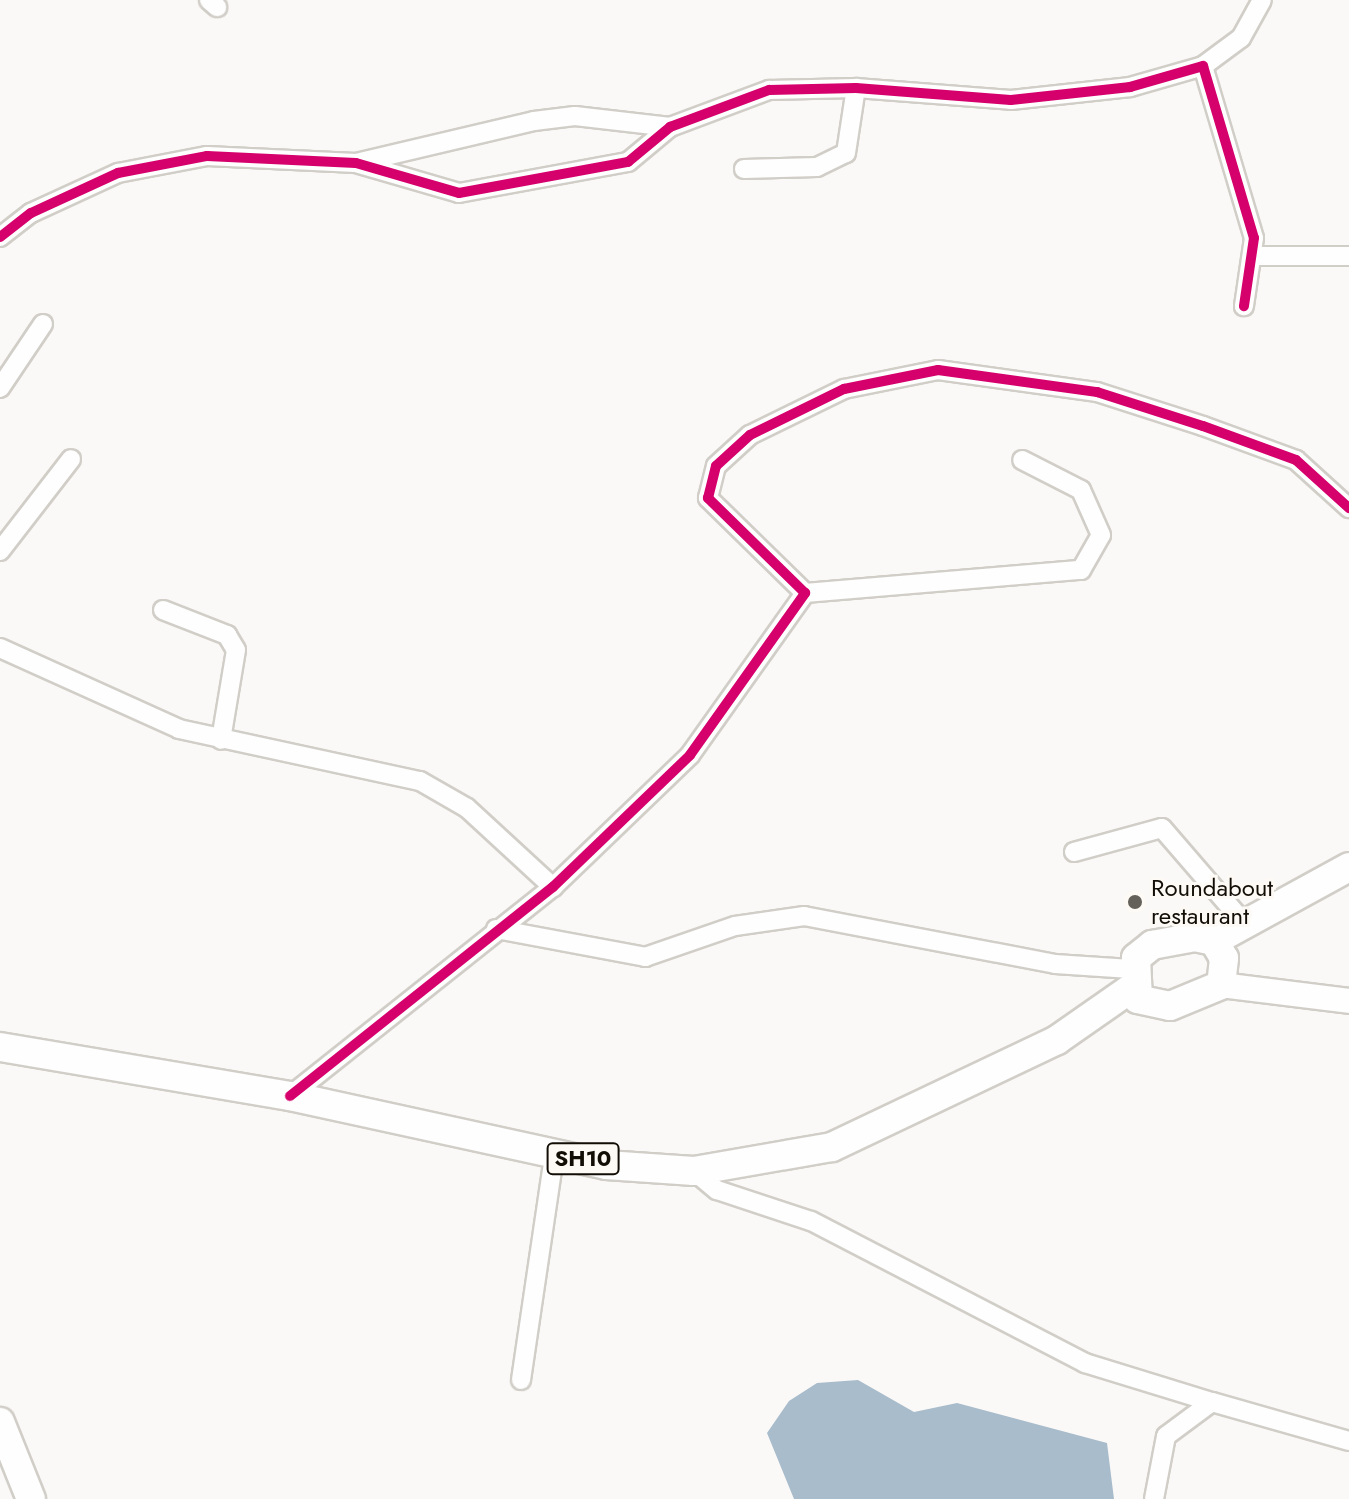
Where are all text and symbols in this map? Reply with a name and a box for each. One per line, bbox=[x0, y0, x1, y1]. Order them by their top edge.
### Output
place label: Roundabout restaurant bbox=[1151, 874, 1273, 930]
marker: Roundabout restaurant bbox=[1126, 893, 1144, 911]
road number: SH10 bbox=[545, 1141, 621, 1177]

